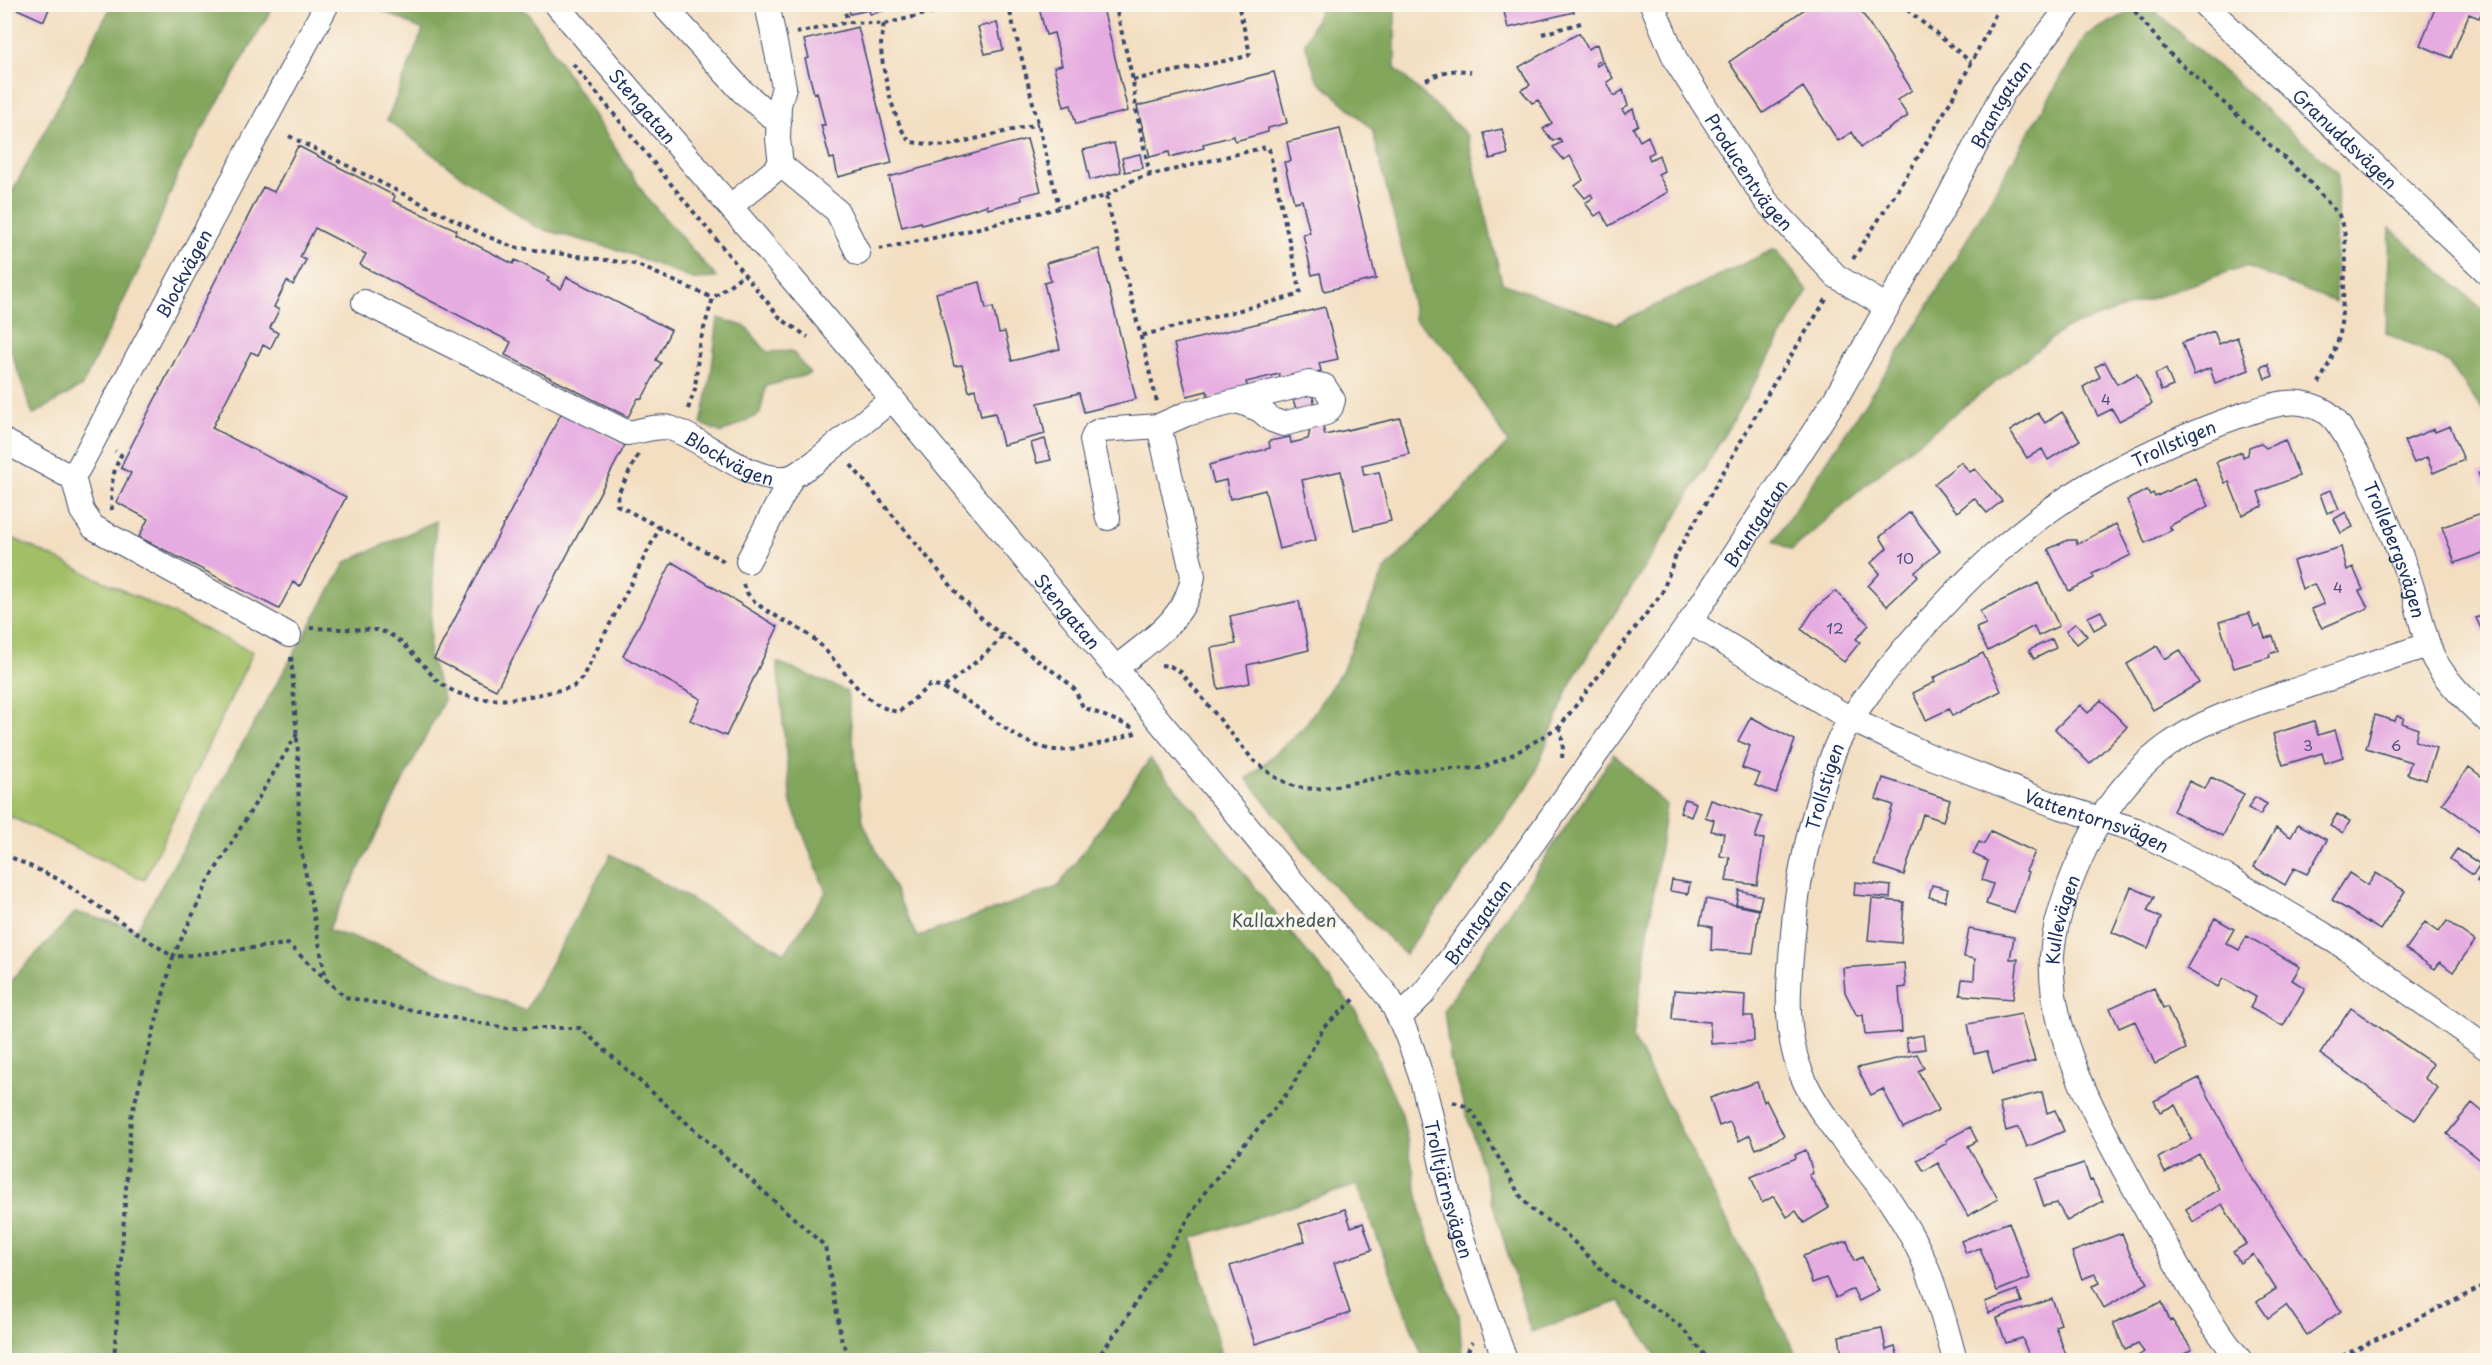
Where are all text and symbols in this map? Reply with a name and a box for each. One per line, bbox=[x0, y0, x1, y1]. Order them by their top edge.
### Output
street label: Brantgatan bbox=[1963, 53, 2037, 153]
street label: Stengatan bbox=[603, 62, 683, 149]
street label: Granuddsvägen bbox=[2287, 82, 2404, 195]
street label: Producentvägen bbox=[1699, 108, 1800, 236]
street label: Blockvägen bbox=[148, 224, 218, 322]
house number: 4 bbox=[2101, 387, 2111, 410]
street label: Trollstigen bbox=[2127, 412, 2220, 473]
street label: Blockvägen bbox=[680, 423, 776, 491]
street label: Brantgatan bbox=[1716, 474, 1793, 572]
street label: Trollebergsvägen bbox=[2358, 476, 2433, 621]
house number: 10 bbox=[1896, 546, 1914, 569]
street label: Stengatan bbox=[1028, 567, 1108, 655]
house number: 4 bbox=[2333, 575, 2343, 598]
house number: 12 bbox=[1826, 616, 1844, 639]
house number: 3 bbox=[2303, 733, 2313, 756]
house number: 6 bbox=[2391, 733, 2401, 756]
street label: Trollstigen bbox=[1797, 738, 1850, 833]
street label: Vattentornsvägen bbox=[2020, 781, 2174, 859]
street label: Kullevägen bbox=[2038, 870, 2086, 965]
street label: Brantgatan bbox=[1437, 873, 1517, 970]
park label: Kallaxheden bbox=[1231, 906, 1337, 933]
street label: Trolltjärnsvägen bbox=[1419, 1117, 1481, 1262]

